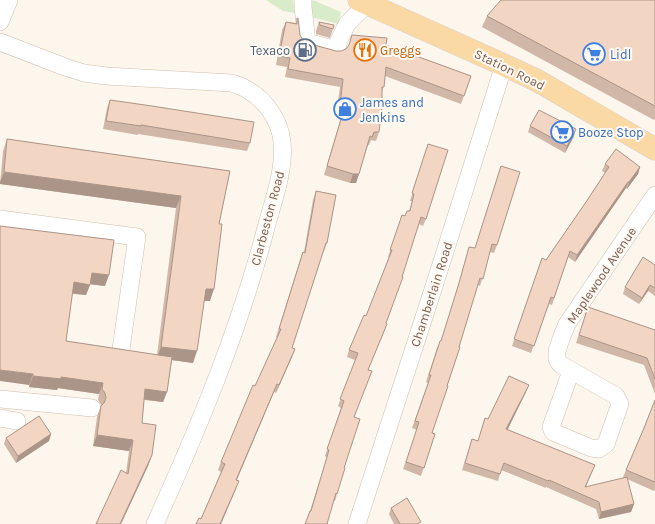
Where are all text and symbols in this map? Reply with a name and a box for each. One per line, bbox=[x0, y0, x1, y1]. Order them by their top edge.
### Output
fuel station icon: Texaco bbox=[292, 37, 318, 63]
restaurant icon: Greggs bbox=[352, 37, 378, 63]
supermarket icon: Lidl bbox=[581, 41, 607, 67]
place label: Texaco bbox=[250, 43, 290, 58]
place label: Greggs bbox=[380, 43, 421, 58]
street label: Station Road bbox=[472, 46, 548, 93]
place label: Lidl bbox=[610, 47, 631, 62]
place label: James and Jenkins bbox=[360, 95, 424, 125]
shop icon: James and Jenkins bbox=[332, 96, 358, 122]
supermarket icon: Booze Stop bbox=[549, 119, 575, 145]
place label: Booze Stop bbox=[578, 125, 644, 140]
street label: Clarbeston Road bbox=[248, 169, 287, 267]
street label: Maplewood Avenue bbox=[564, 224, 639, 326]
street label: Chamberlain Road bbox=[407, 240, 456, 349]

